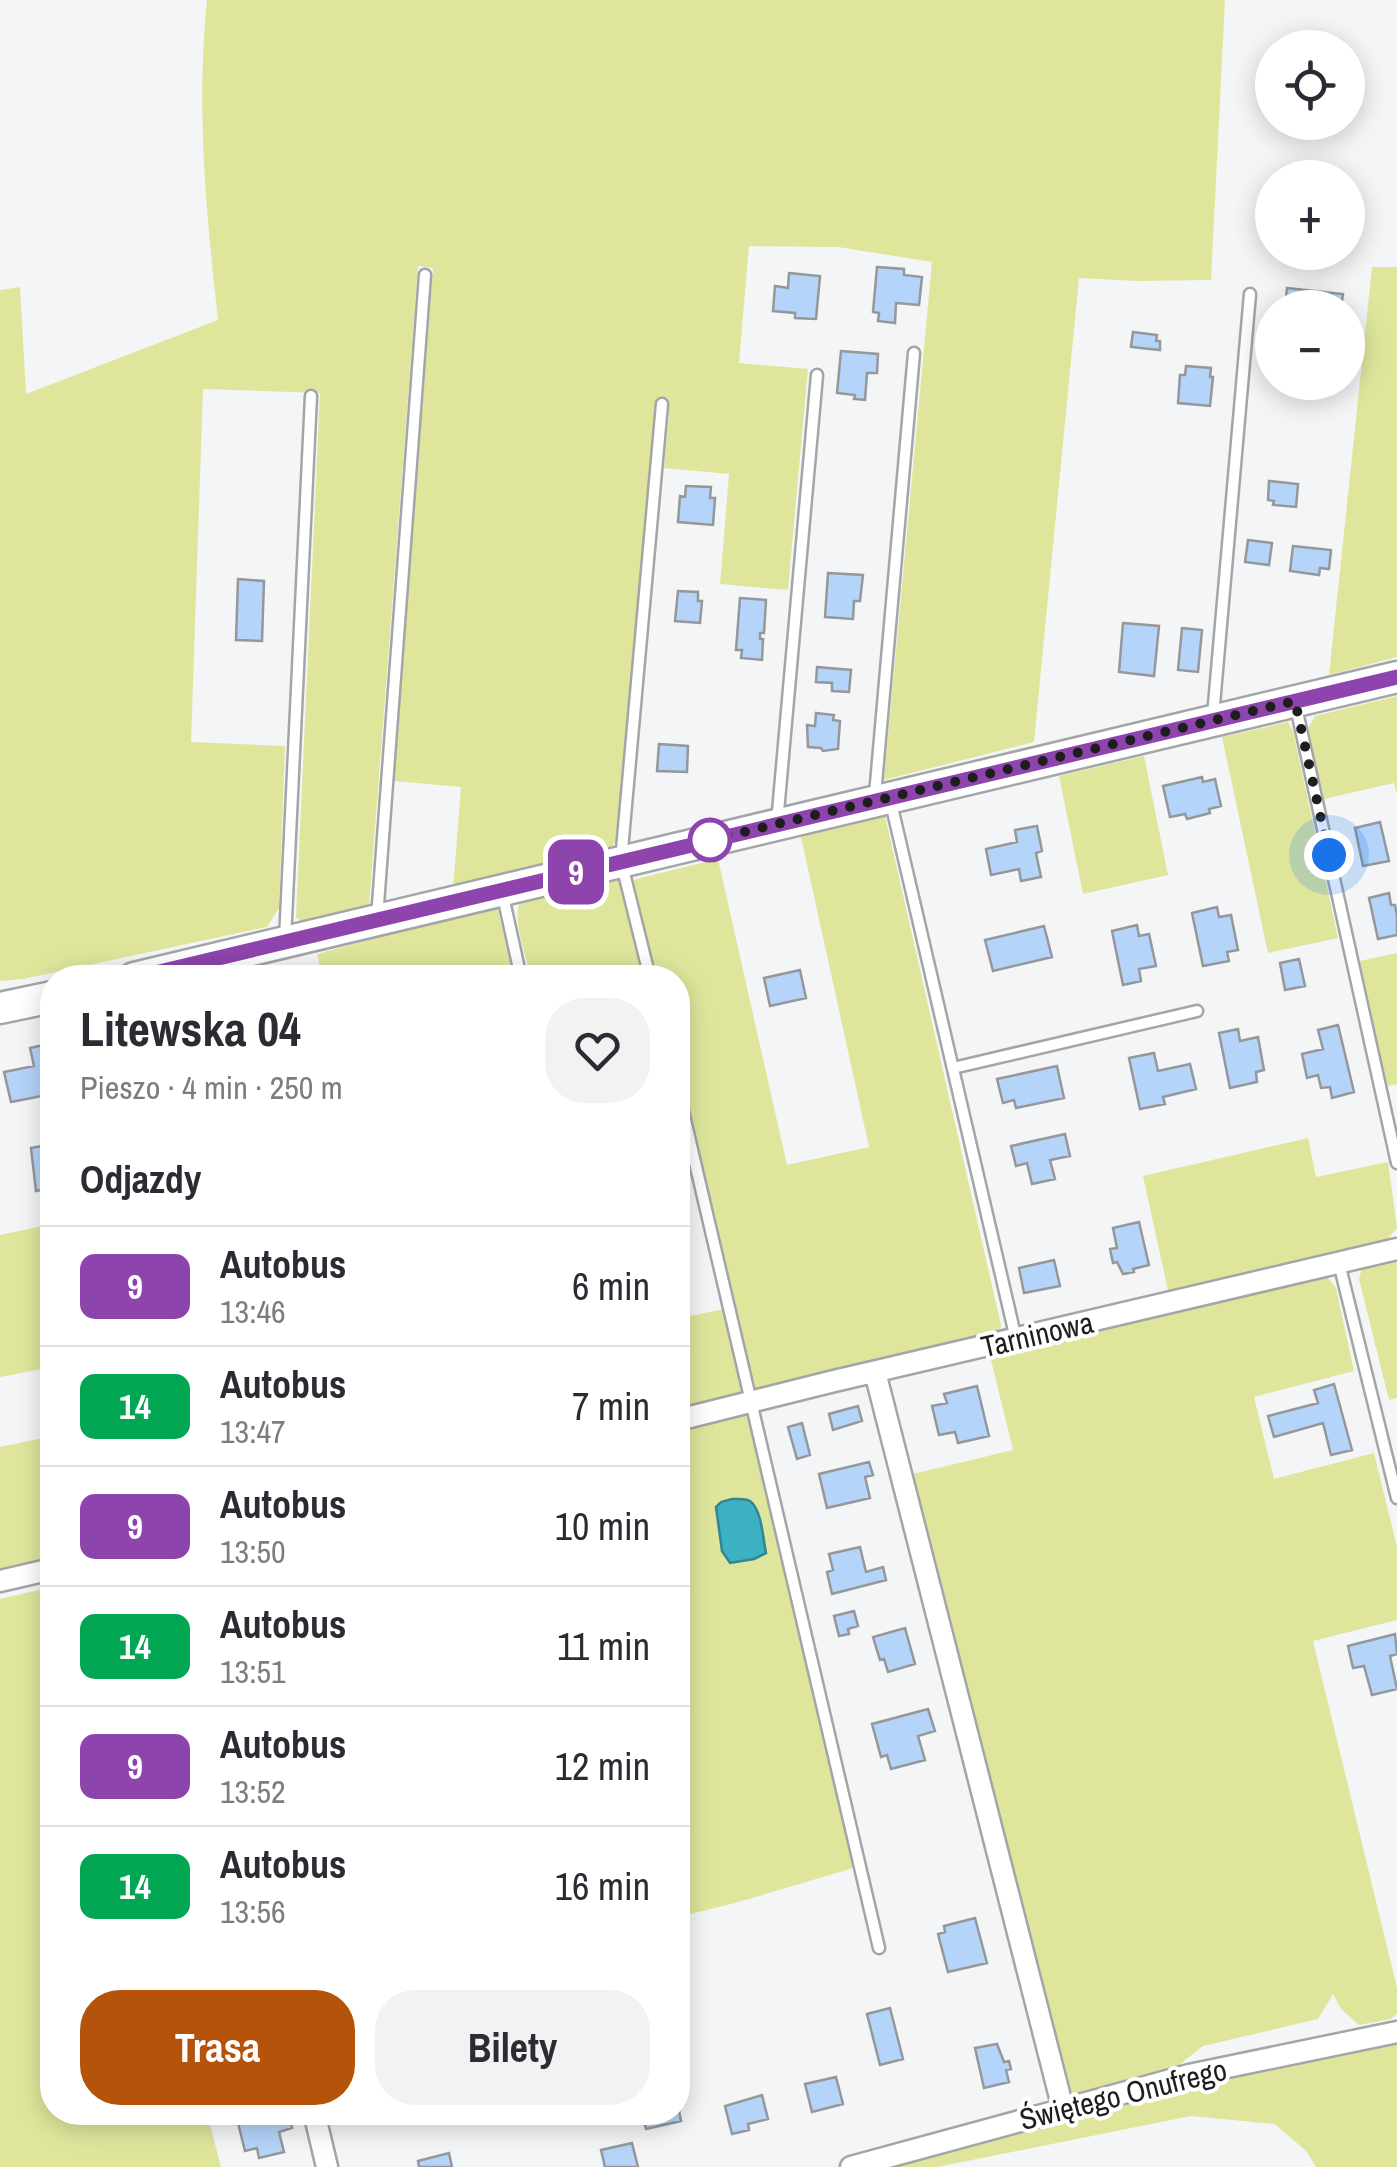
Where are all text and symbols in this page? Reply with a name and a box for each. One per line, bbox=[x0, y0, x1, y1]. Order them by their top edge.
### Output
map controls bbox=[1255, 30, 1365, 400]
button: locate bbox=[1255, 30, 1365, 140]
button: + bbox=[1255, 160, 1365, 270]
button: − bbox=[1255, 290, 1365, 400]
unlabelled marker bbox=[689, 819, 731, 861]
your location bbox=[1304, 830, 1354, 880]
line badge: 9 bbox=[544, 840, 608, 904]
text: 9 bbox=[568, 849, 584, 896]
text: Litewska 04 bbox=[80, 996, 301, 1061]
button: heart bbox=[545, 998, 650, 1103]
text: Pieszo · 4 min · 250 m bbox=[80, 1066, 343, 1109]
text: Odjazdy bbox=[80, 1154, 201, 1205]
text: Autobus bbox=[220, 1239, 346, 1290]
text: 6 min bbox=[572, 1261, 650, 1312]
text: 9 bbox=[127, 1263, 143, 1310]
text: 13:46 bbox=[220, 1290, 286, 1333]
street label: Tarninowa bbox=[977, 1302, 1097, 1366]
text: Autobus bbox=[220, 1359, 346, 1410]
text: 7 min bbox=[572, 1381, 650, 1432]
text: 14 bbox=[119, 1383, 151, 1430]
text: 13:47 bbox=[220, 1410, 286, 1453]
text: Autobus bbox=[220, 1479, 346, 1530]
text: 10 min bbox=[555, 1501, 650, 1552]
text: 9 bbox=[127, 1503, 143, 1550]
text: 13:50 bbox=[220, 1530, 286, 1573]
text: Autobus bbox=[220, 1599, 346, 1650]
text: 11 min bbox=[557, 1621, 650, 1672]
text: 14 bbox=[119, 1623, 151, 1670]
text: 13:51 bbox=[220, 1650, 286, 1693]
text: Autobus bbox=[220, 1719, 346, 1770]
text: 12 min bbox=[555, 1741, 650, 1792]
text: 9 bbox=[127, 1743, 143, 1790]
text: 13:52 bbox=[220, 1770, 286, 1813]
text: Autobus bbox=[220, 1839, 346, 1890]
text: 16 min bbox=[555, 1861, 650, 1912]
text: 14 bbox=[119, 1863, 151, 1910]
text: 13:56 bbox=[220, 1890, 286, 1933]
button: Trasa bbox=[80, 1990, 355, 2105]
button: Bilety bbox=[375, 1990, 650, 2105]
street label: Świętego Onufrego bbox=[1015, 2049, 1231, 2139]

